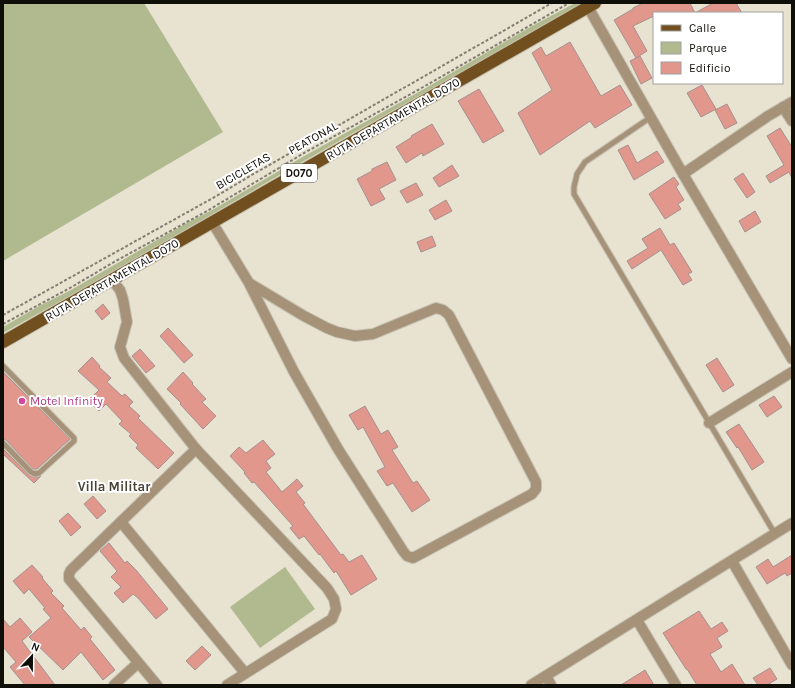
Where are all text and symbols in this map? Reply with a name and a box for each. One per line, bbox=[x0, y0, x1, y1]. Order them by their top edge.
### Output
legend bbox=[653, 12, 783, 84]
text: Calle bbox=[689, 21, 716, 35]
text: Parque bbox=[689, 41, 727, 55]
text: Edificio bbox=[689, 61, 730, 75]
street label: RUTA DEPARTAMENTAL D070 bbox=[324, 75, 462, 163]
street label: PEATONAL bbox=[286, 119, 340, 157]
street label: BICICLETAS bbox=[213, 150, 273, 192]
road number: D070 bbox=[281, 164, 317, 182]
street label: RUTA DEPARTAMENTAL D070 bbox=[43, 236, 181, 324]
place label: Motel Infinity bbox=[30, 394, 103, 408]
marker: Motel Infinity bbox=[17, 396, 27, 406]
district label: Villa Militar bbox=[78, 479, 151, 494]
north arrow bbox=[12, 636, 52, 676]
text: N bbox=[29, 640, 42, 655]

